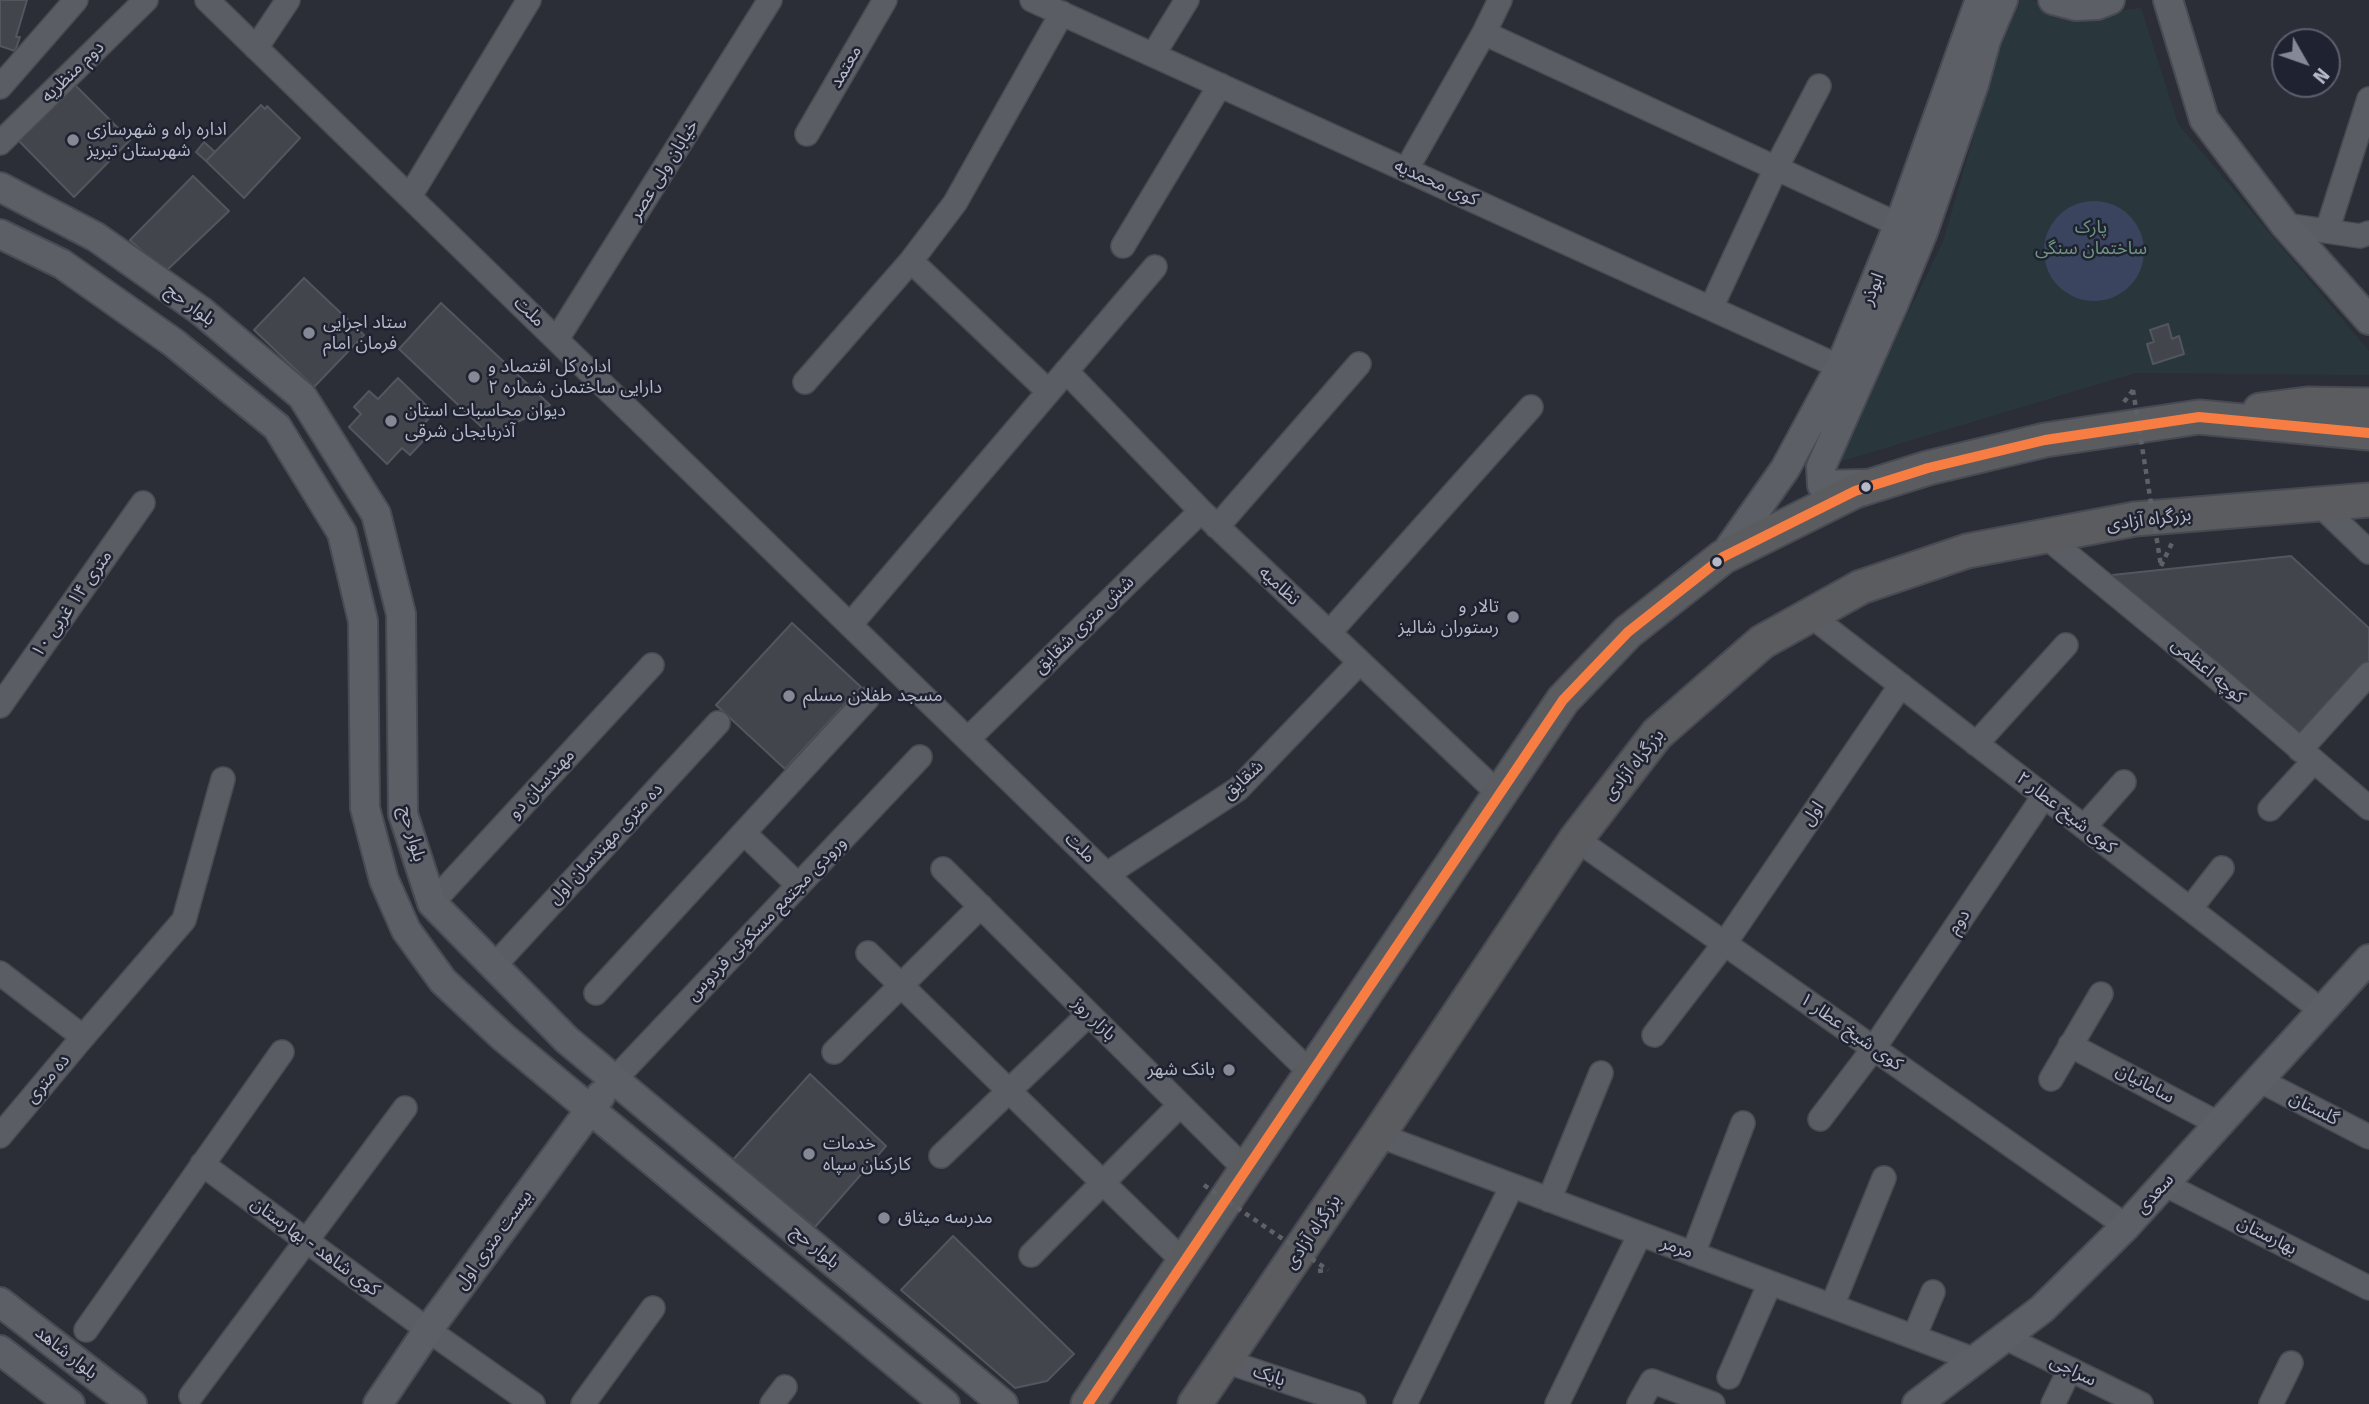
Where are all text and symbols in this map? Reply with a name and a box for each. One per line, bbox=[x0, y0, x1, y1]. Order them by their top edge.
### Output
north arrow bbox=[2271, 28, 2341, 98]
street label: دوم منظریه bbox=[37, 37, 109, 107]
street label: معتمد bbox=[825, 42, 867, 92]
text: N bbox=[2308, 63, 2334, 88]
street label: خیابان ولی عصر bbox=[625, 116, 703, 224]
place label: اداره راه و شهرسازی شهرستان تبریز bbox=[87, 119, 227, 162]
marker: اداره راه و شهرسازی شهرستان تبریز bbox=[65, 132, 81, 148]
street label: کوی محمدیه bbox=[1391, 155, 1481, 211]
park label: پارک ساختمان سنگی bbox=[2035, 217, 2147, 260]
street label: ابوذر bbox=[1857, 270, 1889, 308]
street label: بلوار حج bbox=[161, 279, 219, 331]
street label: ملت bbox=[509, 292, 549, 332]
place label: ستاد اجرایی فرمان امام bbox=[323, 312, 407, 354]
marker: ستاد اجرایی فرمان امام bbox=[301, 325, 317, 341]
place label: اداره کل اقتصاد و دارایی ساختمان شماره ۲ bbox=[488, 356, 662, 398]
marker: اداره کل اقتصاد و دارایی ساختمان شماره ۲ bbox=[466, 369, 482, 385]
place label: دیوان محاسبات استان آذربایجان شرقی bbox=[405, 400, 566, 442]
marker: دیوان محاسبات استان آذربایجان شرقی bbox=[383, 413, 399, 429]
unlabelled marker bbox=[1859, 480, 1873, 494]
street label: بزرگراه آزادی bbox=[2105, 504, 2193, 536]
street label: ۱۰ متری ۱۴ غربی bbox=[27, 546, 117, 662]
unlabelled marker bbox=[1710, 555, 1724, 569]
street label: نظامیه bbox=[1254, 562, 1304, 610]
street label: شش متری شقایق bbox=[1029, 572, 1139, 678]
place label: تالار و رستوران شالیز bbox=[1398, 596, 1499, 638]
marker: تالار و رستوران شالیز bbox=[1505, 609, 1521, 625]
street label: کوچه اعظمی bbox=[2167, 634, 2249, 708]
place label: مسجد طفلان مسلم bbox=[803, 685, 943, 707]
marker: مسجد طفلان مسلم bbox=[781, 688, 797, 704]
street label: بزرگراه آزادی bbox=[1599, 725, 1669, 805]
street label: مهندسان دو bbox=[504, 745, 580, 823]
street label: شقایق bbox=[1218, 756, 1268, 804]
street label: کوی شیخ عطار ۲ bbox=[2012, 767, 2120, 859]
street label: ده متری مهندسان اول bbox=[544, 779, 668, 909]
street label: اول bbox=[1797, 798, 1829, 830]
street label: بلوار حج bbox=[394, 804, 430, 864]
street label: ملت bbox=[1060, 828, 1100, 868]
street label: ورودی مجتمع مسکونی فردوس bbox=[683, 832, 851, 1006]
street label: دوم bbox=[1943, 905, 1975, 939]
street label: کوی شیخ عطار ۱ bbox=[1795, 989, 1907, 1075]
street label: بازار روز bbox=[1068, 993, 1120, 1045]
street label: ده متری bbox=[21, 1050, 75, 1108]
place label: بانک شهر bbox=[1147, 1059, 1215, 1081]
street label: سامانیان bbox=[2112, 1060, 2178, 1108]
marker: بانک شهر bbox=[1221, 1062, 1237, 1078]
street label: گلستان bbox=[2286, 1087, 2342, 1131]
place label: خدمات کارکنان سپاه bbox=[823, 1133, 911, 1176]
marker: خدمات کارکنان سپاه bbox=[801, 1146, 817, 1162]
street label: سعدی bbox=[2131, 1169, 2179, 1219]
street label: بیست متری اول bbox=[451, 1186, 537, 1294]
street label: بزرگراه آزادی bbox=[1280, 1191, 1346, 1273]
street label: کوی شاهد - بهارستان bbox=[246, 1193, 384, 1301]
place label: مدرسه میثاق bbox=[898, 1207, 993, 1229]
marker: مدرسه میثاق bbox=[876, 1210, 892, 1226]
street label: بهارستان bbox=[2234, 1212, 2300, 1260]
street label: بلوار حج bbox=[786, 1221, 844, 1273]
street label: مرمر bbox=[1658, 1232, 1696, 1264]
street label: بلوار شاهد bbox=[30, 1322, 102, 1384]
street label: سراجی bbox=[2046, 1351, 2100, 1391]
street label: بابک bbox=[1250, 1361, 1288, 1391]

